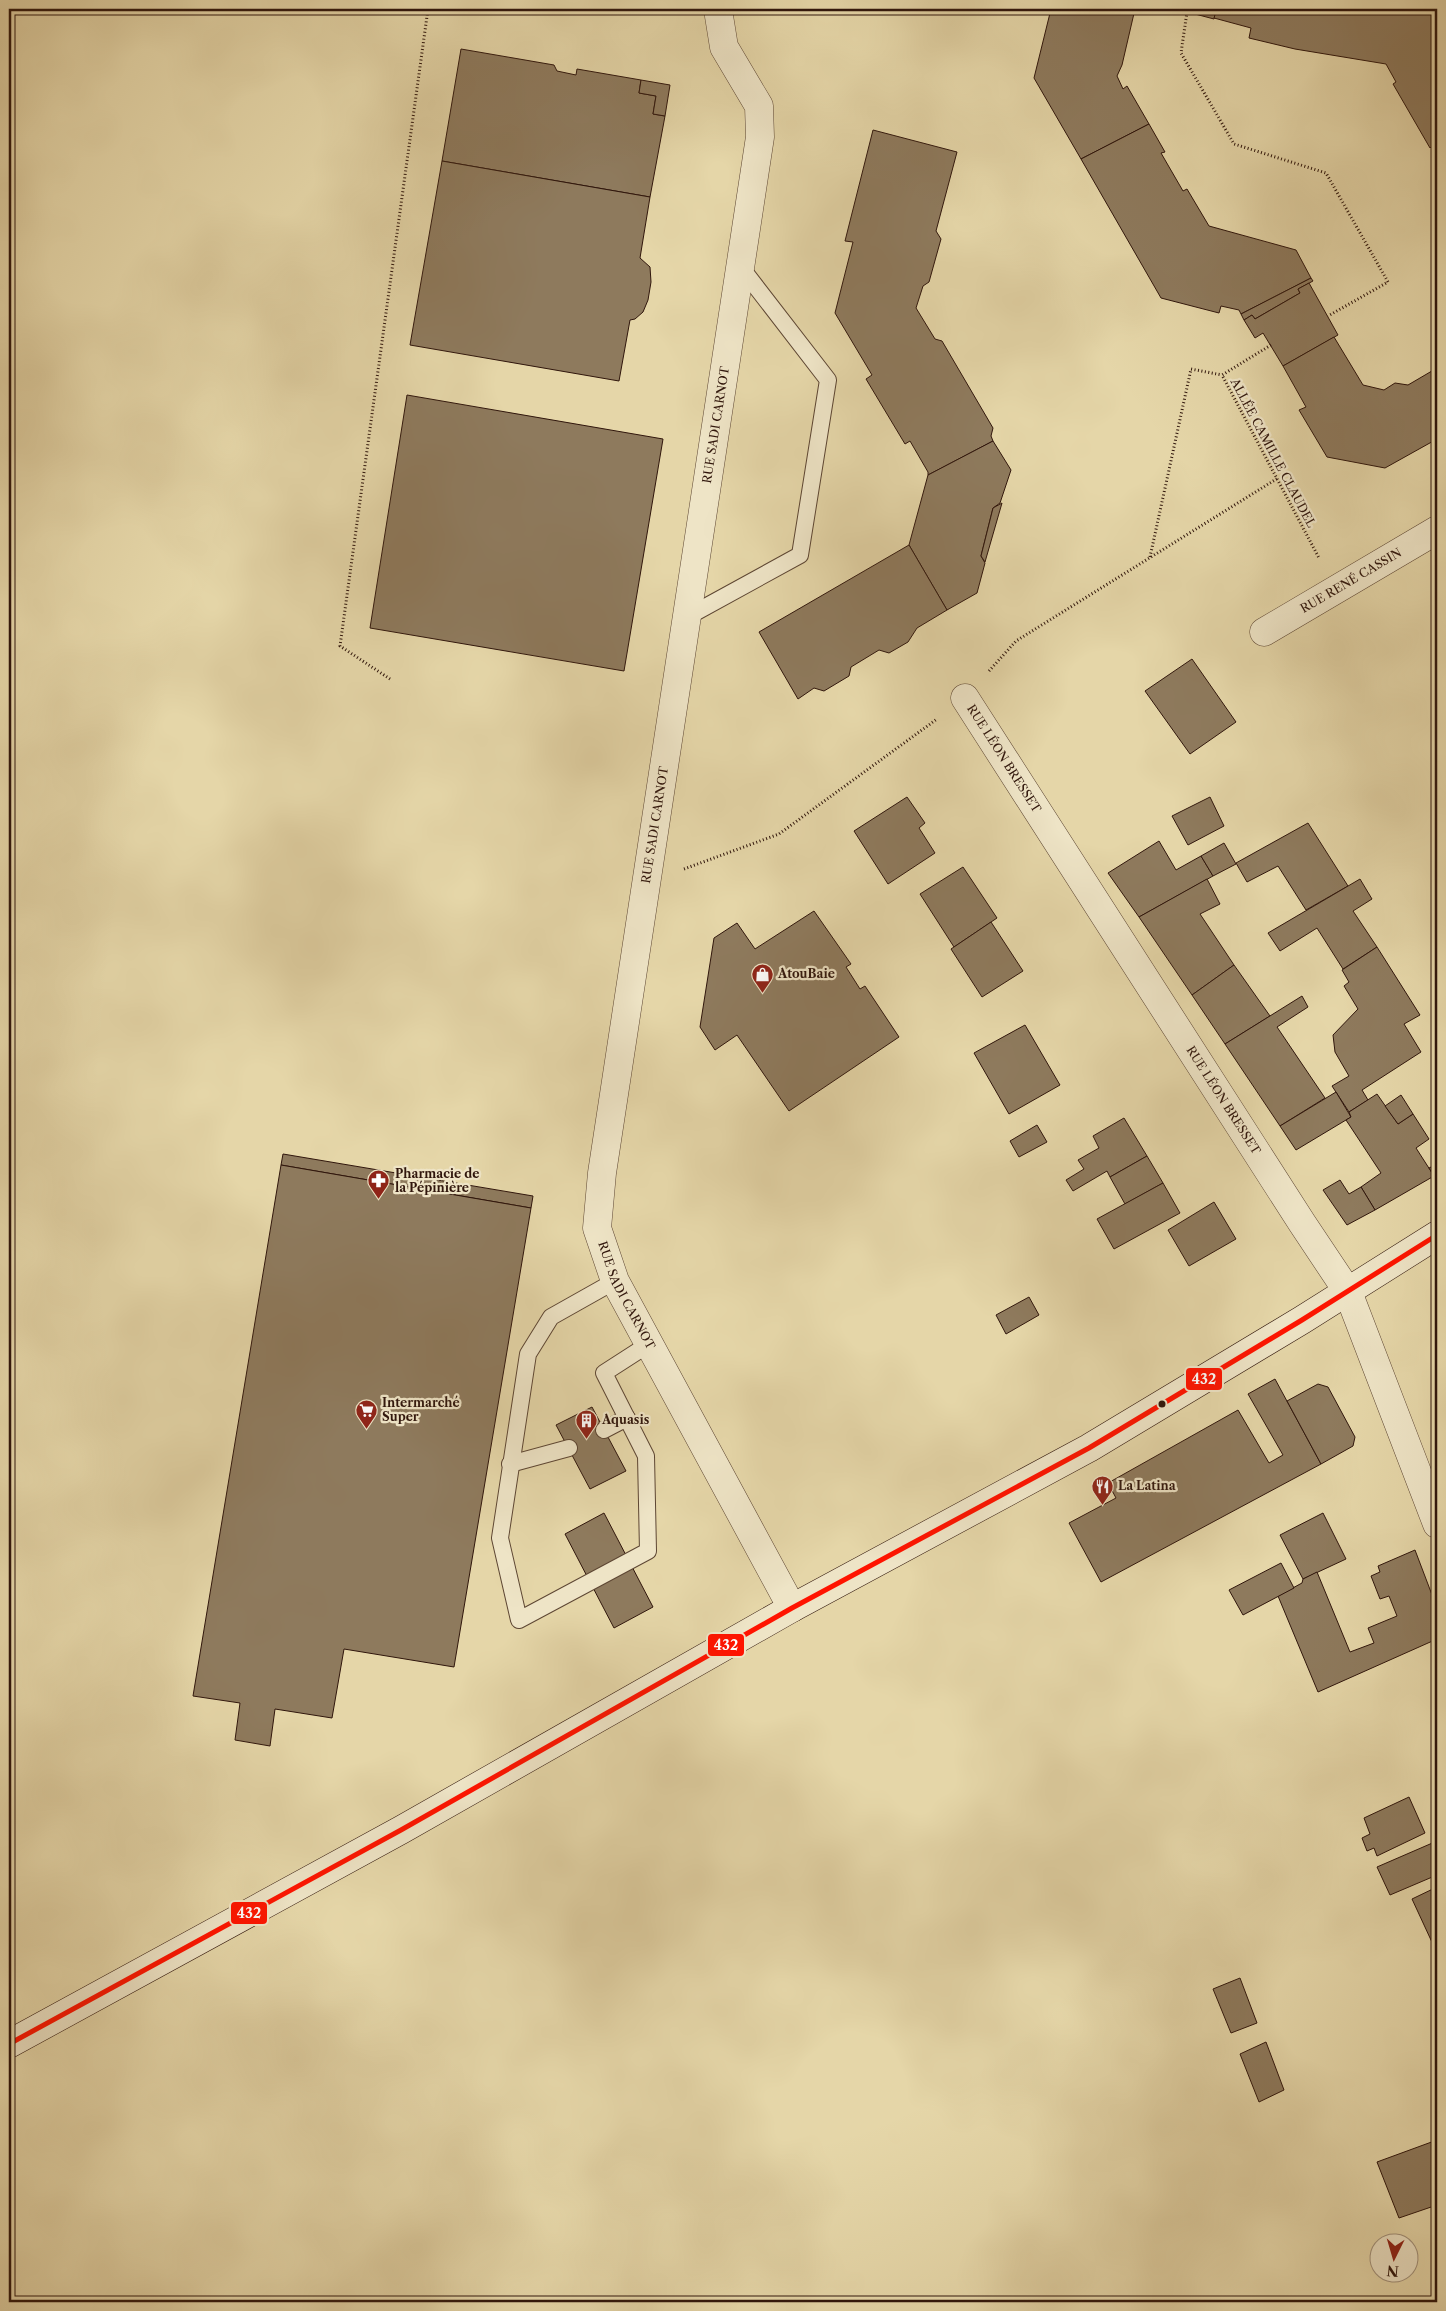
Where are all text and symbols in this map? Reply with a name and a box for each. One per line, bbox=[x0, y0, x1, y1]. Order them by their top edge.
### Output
street label: RUE SADI CARNOT bbox=[699, 365, 732, 484]
street label: ALLÉE CAMILLE CLAUDEL bbox=[1227, 374, 1320, 530]
street label: RUE RENÉ CASSIN bbox=[1297, 545, 1404, 616]
street label: RUE LÉON BRESSET bbox=[964, 701, 1045, 815]
street label: RUE SADI CARNOT bbox=[638, 765, 671, 884]
shop icon: AtouBaie bbox=[750, 962, 774, 993]
place label: AtouBaie bbox=[777, 966, 835, 981]
street label: RUE LÉON BRESSET bbox=[1183, 1043, 1264, 1157]
place label: Pharmacie de la Pépinière bbox=[395, 1166, 479, 1195]
pharmacy icon: Pharmacie de la Pépinière bbox=[367, 1169, 391, 1200]
street label: RUE SADI CARNOT bbox=[595, 1239, 659, 1352]
line badge: 432 bbox=[1185, 1367, 1223, 1391]
text: 432 bbox=[1192, 1370, 1216, 1388]
place label: Intermarché Super bbox=[382, 1395, 460, 1424]
supermarket icon: Intermarché Super bbox=[354, 1398, 378, 1429]
unlabelled marker bbox=[1157, 1399, 1167, 1409]
building icon: Aquasis bbox=[574, 1408, 598, 1439]
place label: Aquasis bbox=[601, 1412, 650, 1427]
restaurant icon: La Latina bbox=[1090, 1474, 1114, 1505]
place label: La Latina bbox=[1118, 1478, 1177, 1493]
line badge: 432 bbox=[707, 1633, 745, 1657]
text: 432 bbox=[714, 1636, 738, 1654]
line badge: 432 bbox=[230, 1901, 268, 1925]
text: 432 bbox=[237, 1904, 261, 1922]
north arrow bbox=[1368, 2234, 1418, 2284]
text: N bbox=[1386, 2261, 1400, 2280]

